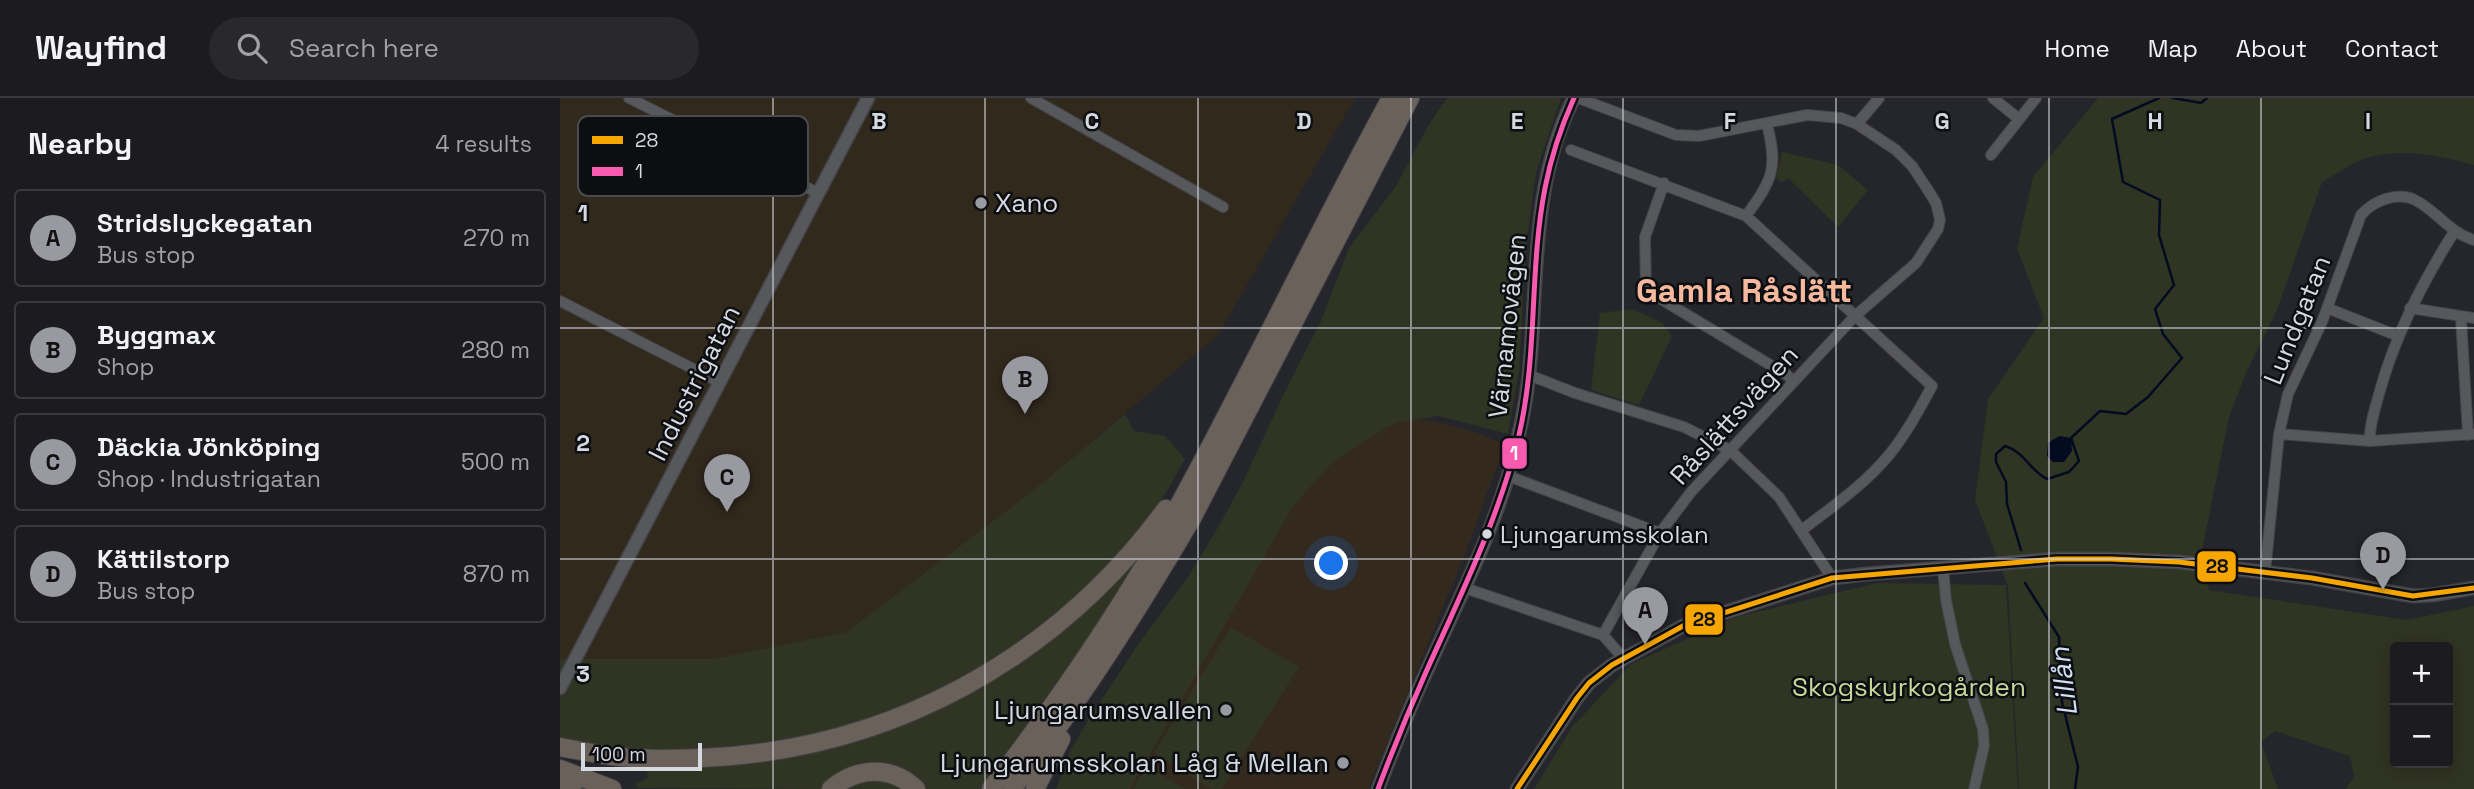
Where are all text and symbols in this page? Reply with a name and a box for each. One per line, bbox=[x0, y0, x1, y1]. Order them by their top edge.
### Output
search box bbox=[209, 17, 699, 80]
text: Wayfind bbox=[35, 27, 167, 69]
icon: search bbox=[233, 29, 271, 67]
text: Search here bbox=[289, 31, 439, 65]
text: Home bbox=[2044, 33, 2110, 64]
text: Map bbox=[2148, 33, 2198, 64]
text: About bbox=[2236, 33, 2307, 64]
text: Contact bbox=[2345, 33, 2439, 64]
text: B bbox=[871, 106, 887, 136]
text: C bbox=[1085, 106, 1099, 136]
text: D bbox=[1296, 106, 1312, 136]
text: E bbox=[1511, 106, 1523, 136]
text: F bbox=[1724, 106, 1736, 136]
text: G bbox=[1934, 106, 1950, 136]
text: H bbox=[2147, 106, 2163, 136]
text: I bbox=[2365, 106, 2371, 136]
legend bbox=[578, 116, 808, 196]
text: Nearby bbox=[28, 124, 132, 163]
text: 28 bbox=[635, 128, 658, 153]
text: 4 results bbox=[435, 129, 532, 159]
text: 1 bbox=[635, 159, 643, 184]
place label: Xano bbox=[995, 186, 1058, 220]
marker: Xano bbox=[973, 195, 989, 211]
text: 1 bbox=[578, 198, 588, 228]
text: Stridslyckegatan bbox=[97, 206, 313, 240]
text: A bbox=[46, 223, 60, 253]
text: 270 m bbox=[463, 223, 530, 253]
street label: Värnamovägen bbox=[1480, 232, 1534, 420]
text: Bus stop bbox=[97, 240, 195, 270]
street label: Lundgatan bbox=[2256, 250, 2338, 390]
district label: Gamla Råslätt bbox=[1636, 270, 1852, 312]
street label: Industrigatan bbox=[640, 300, 748, 466]
text: Byggmax bbox=[97, 318, 216, 352]
text: B bbox=[45, 335, 61, 365]
text: 280 m bbox=[461, 335, 530, 365]
street label: Råslättsvägen bbox=[1662, 338, 1806, 492]
text: Shop bbox=[97, 352, 154, 382]
pin: B bbox=[1002, 356, 1048, 414]
text: 2 bbox=[576, 428, 590, 458]
text: Däckia Jönköping bbox=[97, 430, 320, 464]
line badge: 1 bbox=[1501, 437, 1528, 470]
text: 1 bbox=[1510, 441, 1518, 466]
text: C bbox=[46, 447, 60, 477]
text: 500 m bbox=[461, 447, 530, 477]
pin: C bbox=[704, 454, 750, 512]
text: Shop · Industrigatan bbox=[97, 464, 321, 494]
place label: Ljungarumsskolan bbox=[1500, 519, 1709, 550]
marker: Ljungarumsskolan bbox=[1480, 527, 1494, 541]
pin: D bbox=[2360, 532, 2406, 590]
text: Kättilstorp bbox=[97, 542, 230, 576]
your location bbox=[1314, 546, 1348, 580]
line badge: 28 bbox=[2196, 550, 2237, 583]
text: 28 bbox=[2206, 554, 2228, 579]
text: D bbox=[45, 559, 61, 589]
text: 870 m bbox=[463, 559, 530, 589]
text: Bus stop bbox=[97, 576, 195, 606]
pin: A bbox=[1622, 587, 1668, 645]
line badge: 28 bbox=[1684, 603, 1724, 636]
text: 28 bbox=[1693, 607, 1715, 632]
map controls bbox=[2390, 642, 2453, 768]
button: + bbox=[2390, 642, 2453, 705]
water label: Lillån bbox=[2041, 645, 2085, 719]
text: 3 bbox=[576, 659, 590, 689]
park label: Skogskyrkogården bbox=[1792, 670, 2026, 704]
place label: Ljungarumsvallen bbox=[994, 693, 1212, 727]
marker: Ljungarumsvallen bbox=[1218, 702, 1234, 718]
button: − bbox=[2390, 705, 2453, 768]
scale bar bbox=[581, 740, 702, 772]
text: 100 m bbox=[592, 742, 646, 767]
place label: Ljungarumsskolan Låg & Mellan bbox=[940, 746, 1329, 780]
marker: Ljungarumsskolan Låg & Mellan bbox=[1335, 755, 1351, 771]

